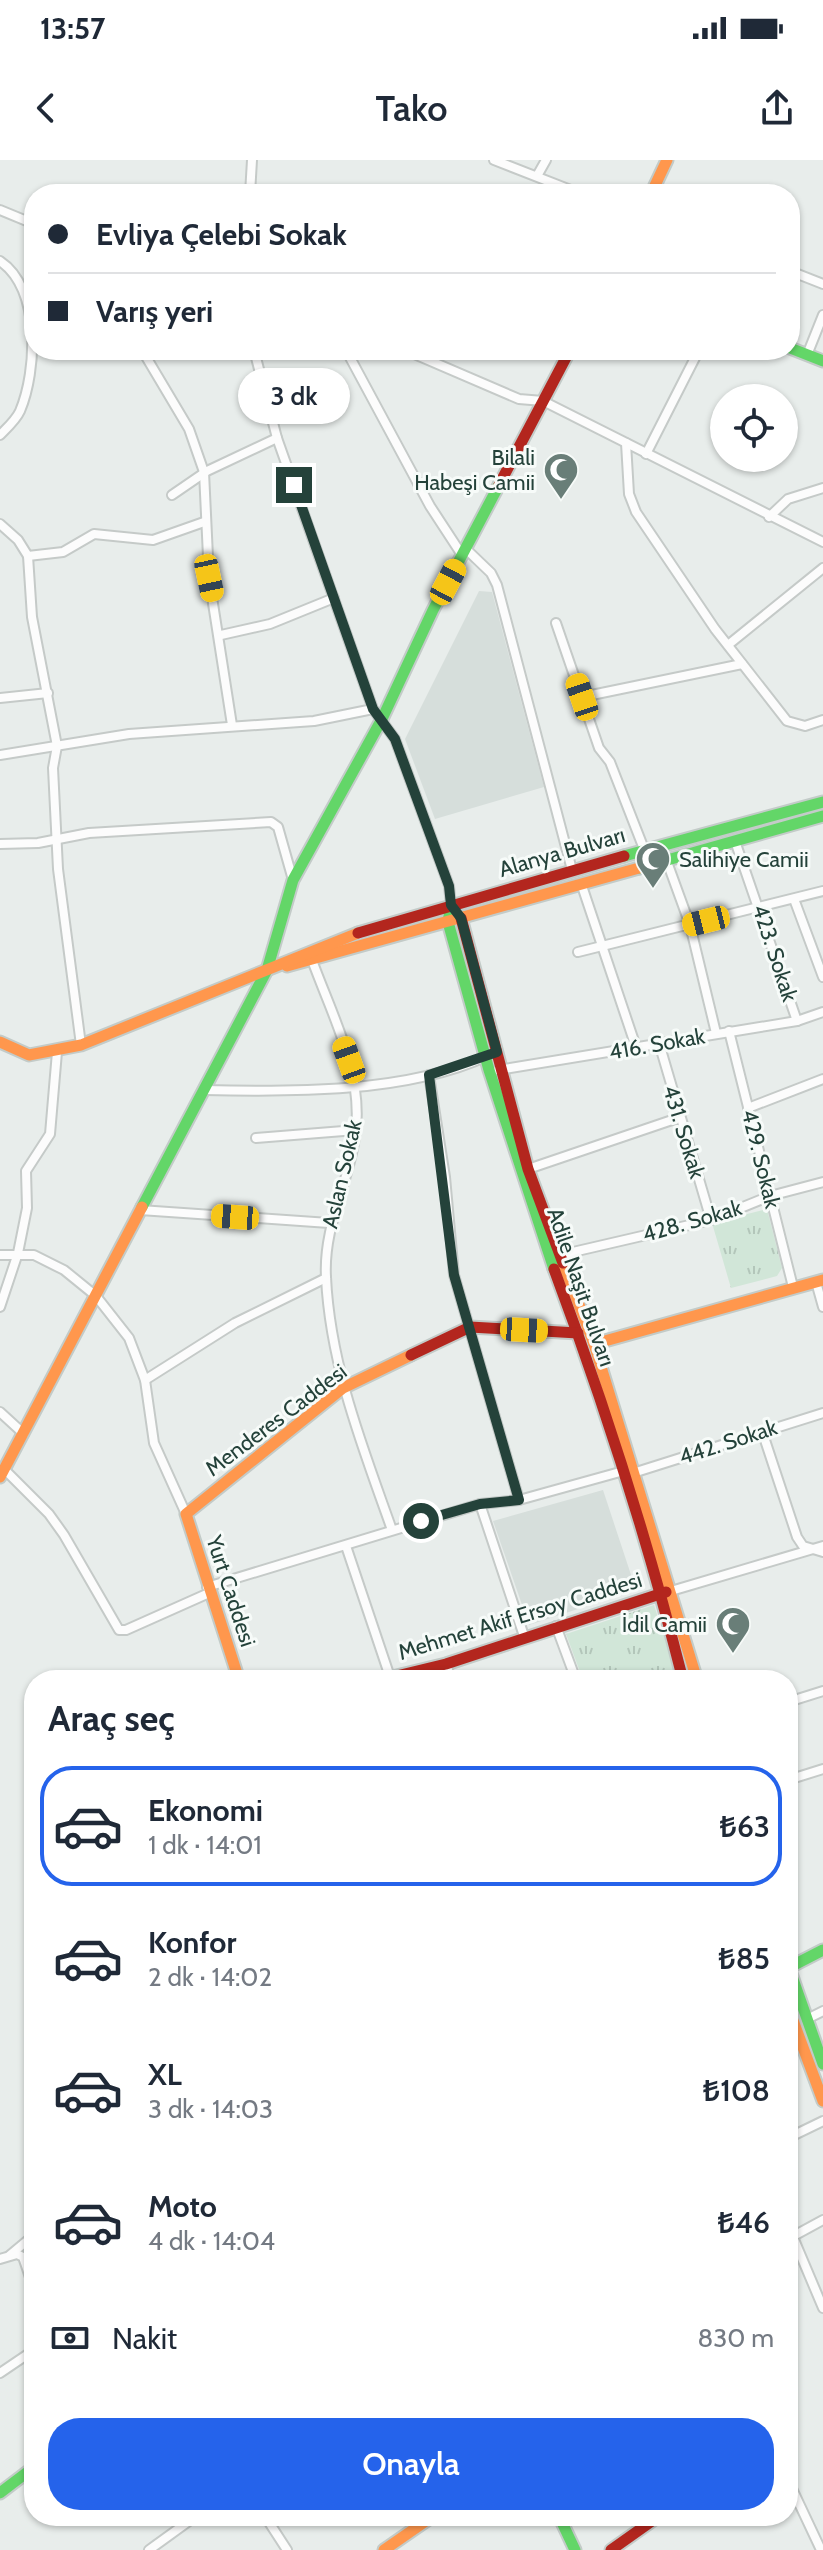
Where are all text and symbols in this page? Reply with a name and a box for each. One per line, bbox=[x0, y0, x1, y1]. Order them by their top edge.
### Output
text: 13:57 bbox=[40, 10, 105, 47]
icon: back bbox=[24, 86, 68, 130]
text: Tako bbox=[376, 86, 447, 130]
icon: share bbox=[755, 86, 799, 130]
text: Evliya Çelebi Sokak bbox=[96, 216, 347, 253]
text: Varış yeri bbox=[96, 293, 213, 330]
callout: 3 dk bbox=[238, 369, 350, 425]
text: 3 dk bbox=[271, 380, 317, 412]
map controls bbox=[710, 384, 798, 472]
button: locate bbox=[710, 384, 798, 472]
place label: Bilali Habeşi Camii bbox=[414, 444, 535, 496]
mosque icon: Bilali Habeşi Camii bbox=[542, 451, 580, 501]
route end bbox=[276, 467, 312, 503]
car bbox=[192, 552, 226, 604]
car bbox=[426, 555, 470, 609]
car bbox=[563, 670, 601, 724]
street label: Alanya Bulvarı bbox=[496, 821, 628, 883]
mosque icon: Salihiye Camii bbox=[634, 840, 672, 890]
place label: Salihiye Camii bbox=[679, 846, 809, 873]
street label: 423. Sokak bbox=[747, 901, 803, 1005]
car bbox=[680, 904, 732, 938]
street label: 416. Sokak bbox=[607, 1022, 707, 1066]
car bbox=[330, 1033, 368, 1087]
street label: 431. Sokak bbox=[657, 1082, 711, 1182]
street label: 429. Sokak bbox=[736, 1107, 786, 1211]
street label: Aslan Sokak bbox=[316, 1117, 368, 1231]
street label: 428. Sokak bbox=[639, 1194, 745, 1248]
car bbox=[210, 1203, 260, 1231]
street label: Adile Naşit Bulvarı bbox=[541, 1204, 621, 1370]
car bbox=[499, 1317, 549, 1343]
street label: Menderes Caddesi bbox=[200, 1358, 352, 1482]
street label: 442. Sokak bbox=[676, 1413, 781, 1471]
route start bbox=[403, 1503, 439, 1539]
street label: Yurt Caddesi bbox=[200, 1531, 262, 1650]
street label: Mehmet Akif Ersoy Caddesi bbox=[395, 1566, 645, 1666]
mosque icon: İdil Camii bbox=[714, 1605, 752, 1655]
place label: İdil Camii bbox=[622, 1611, 707, 1638]
text: Araç seç bbox=[48, 1696, 175, 1740]
icon: car bbox=[52, 1790, 124, 1862]
text: Ekonomi bbox=[148, 1792, 263, 1829]
text: ₺63 bbox=[719, 1808, 770, 1845]
text: 1 dk · 14:01 bbox=[148, 1829, 262, 1861]
icon: car bbox=[52, 1922, 124, 1994]
text: Konfor bbox=[148, 1924, 236, 1961]
text: ₺85 bbox=[718, 1940, 770, 1977]
text: 2 dk · 14:02 bbox=[148, 1961, 272, 1993]
icon: car bbox=[52, 2054, 124, 2126]
text: XL bbox=[148, 2056, 182, 2093]
text: ₺108 bbox=[703, 2072, 770, 2109]
text: 3 dk · 14:03 bbox=[148, 2093, 273, 2125]
icon: car bbox=[52, 2186, 124, 2258]
text: Moto bbox=[148, 2188, 217, 2225]
text: ₺46 bbox=[717, 2204, 770, 2241]
text: 4 dk · 14:04 bbox=[148, 2225, 275, 2257]
icon: cash bbox=[48, 2316, 92, 2360]
text: Nakit bbox=[112, 2320, 177, 2357]
text: 830 m bbox=[697, 2322, 774, 2354]
button: Onayla bbox=[48, 2418, 774, 2510]

